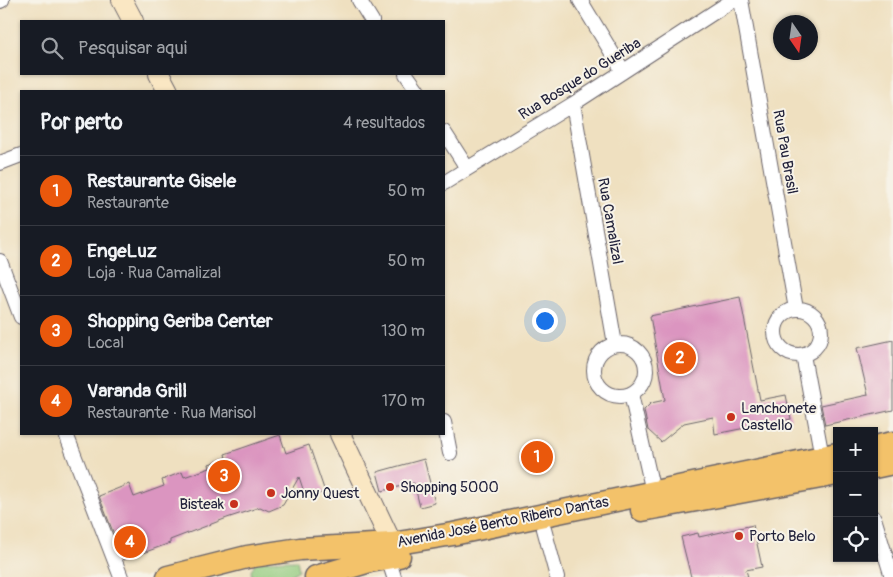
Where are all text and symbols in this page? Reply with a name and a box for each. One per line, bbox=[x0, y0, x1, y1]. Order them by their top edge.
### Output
north arrow bbox=[773, 15, 818, 60]
search box bbox=[20, 20, 445, 75]
icon: search bbox=[38, 34, 66, 62]
street label: Rua Bosque do Gueriba bbox=[515, 34, 645, 124]
text: Pesquisar aqui bbox=[78, 36, 187, 60]
street label: Rua Pau Brasil bbox=[768, 108, 802, 196]
text: Por perto bbox=[40, 109, 122, 136]
text: 4 resultados bbox=[343, 113, 425, 133]
text: Restaurante Gisele bbox=[87, 169, 236, 193]
street label: Rua Camalizal bbox=[593, 176, 627, 266]
text: 1 bbox=[53, 181, 59, 201]
text: 50 m bbox=[388, 181, 425, 201]
text: Restaurante bbox=[87, 193, 169, 213]
text: EngeLuz bbox=[87, 239, 157, 263]
text: 2 bbox=[52, 251, 60, 271]
text: 50 m bbox=[388, 251, 425, 271]
text: Loja · Rua Camalizal bbox=[87, 263, 221, 283]
your location bbox=[532, 308, 558, 334]
text: Shopping Geriba Center bbox=[87, 309, 272, 333]
text: 3 bbox=[52, 321, 60, 341]
text: 130 m bbox=[381, 321, 425, 341]
text: Local bbox=[87, 333, 124, 353]
pin: 2 bbox=[664, 339, 696, 377]
text: Varanda Grill bbox=[87, 379, 187, 403]
text: 4 bbox=[51, 391, 61, 411]
text: 170 m bbox=[382, 391, 425, 411]
place label: Lanchonete Castello bbox=[741, 399, 817, 435]
text: Restaurante · Rua Marisol bbox=[87, 403, 256, 423]
marker: Lanchonete Castello bbox=[725, 411, 737, 423]
map controls bbox=[833, 427, 878, 562]
button: + bbox=[833, 427, 878, 472]
pin: 1 bbox=[521, 438, 553, 476]
pin: 3 bbox=[208, 457, 240, 495]
button: − bbox=[833, 472, 878, 517]
place label: Shopping 5000 bbox=[400, 478, 499, 497]
marker: Shopping 5000 bbox=[384, 481, 396, 493]
place label: Jonny Quest bbox=[281, 484, 360, 503]
marker: Jonny Quest bbox=[265, 487, 277, 499]
street label: Avenida José Bento Ribeiro Dantas bbox=[396, 492, 611, 552]
place label: Bisteak bbox=[179, 495, 225, 514]
marker: Bisteak bbox=[228, 498, 240, 510]
button: locate bbox=[833, 517, 878, 562]
pin: 4 bbox=[114, 523, 146, 561]
place label: Porto Belo bbox=[749, 527, 816, 546]
marker: Porto Belo bbox=[733, 530, 745, 542]

